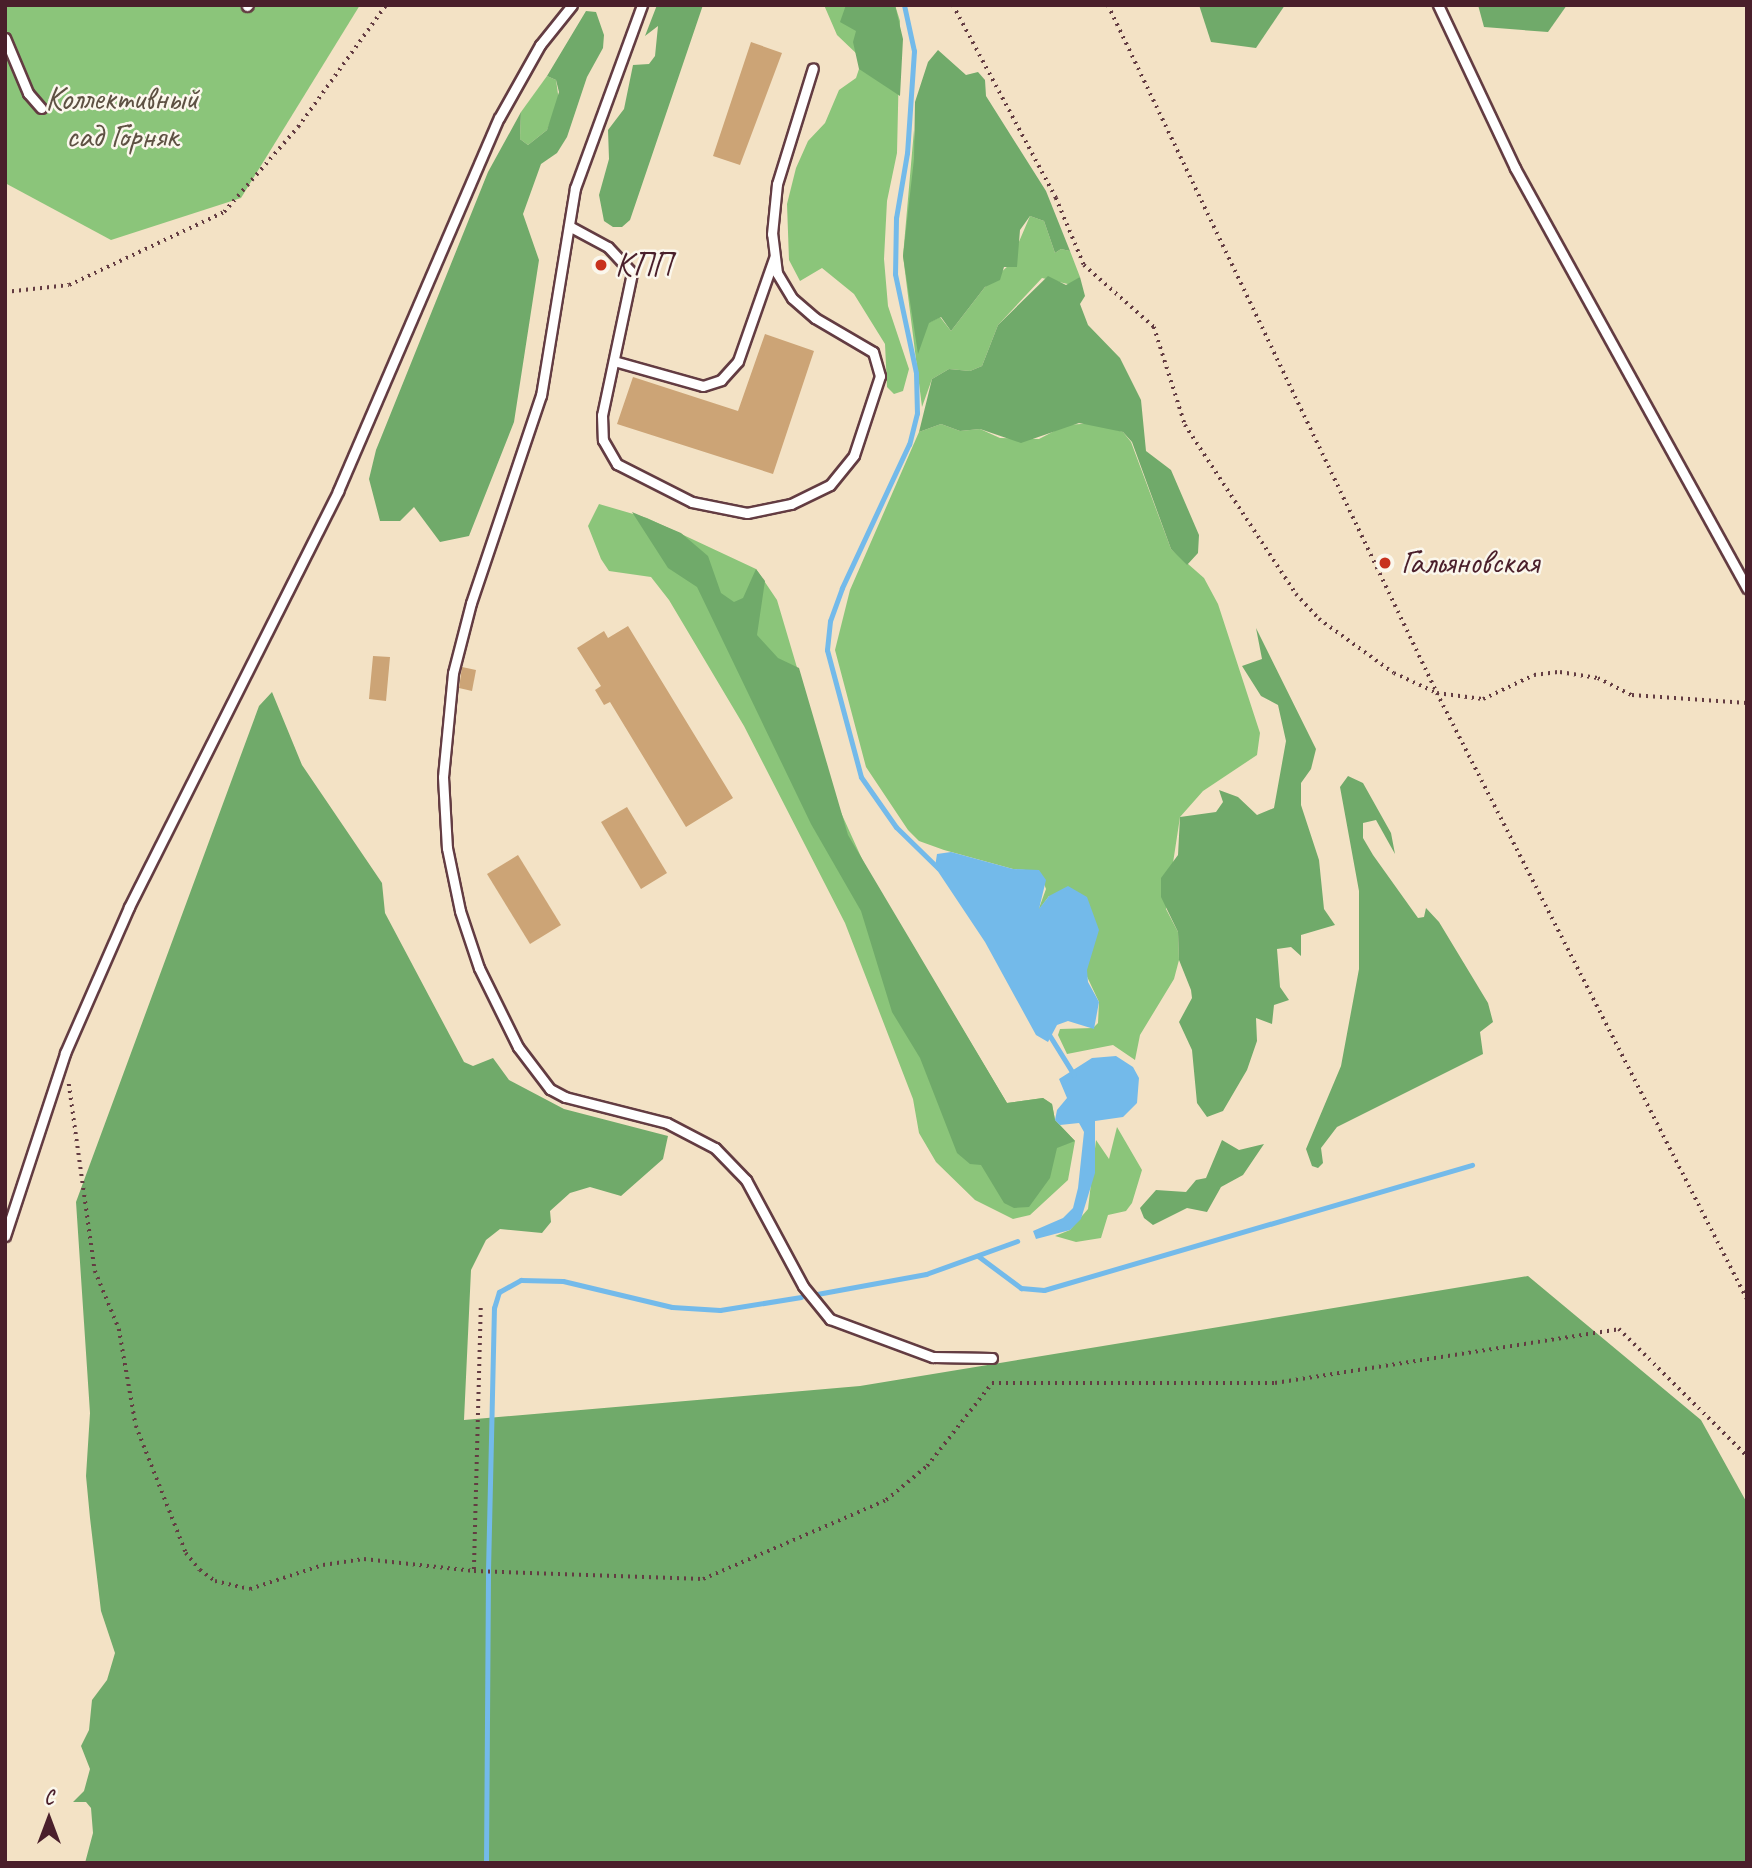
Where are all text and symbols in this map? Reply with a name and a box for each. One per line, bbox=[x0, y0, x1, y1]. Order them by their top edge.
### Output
park label: Коллективный сад Горняк bbox=[46, 79, 198, 157]
place label: КПП bbox=[615, 245, 671, 285]
marker: КПП bbox=[593, 257, 609, 273]
place label: Гальяновская bbox=[1401, 543, 1539, 583]
marker: Гальяновская bbox=[1375, 553, 1395, 573]
north arrow bbox=[14, 1784, 84, 1854]
text: С bbox=[44, 1786, 54, 1810]

